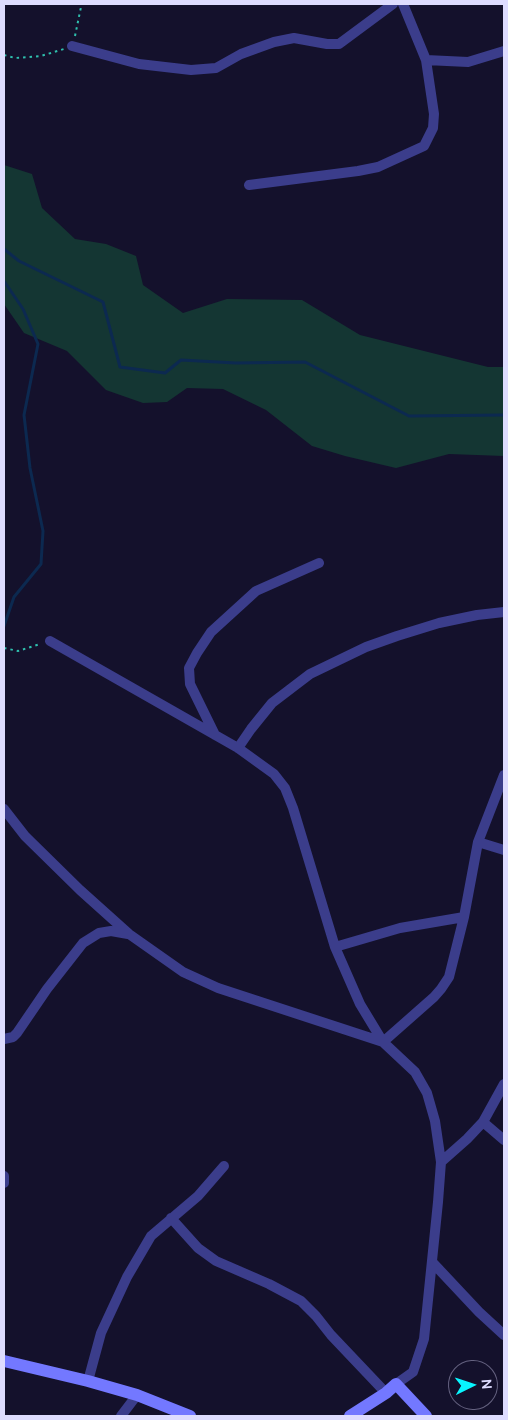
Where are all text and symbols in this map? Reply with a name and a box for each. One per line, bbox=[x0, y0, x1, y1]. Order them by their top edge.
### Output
north arrow bbox=[448, 1360, 498, 1410]
text: N bbox=[479, 1378, 495, 1390]

